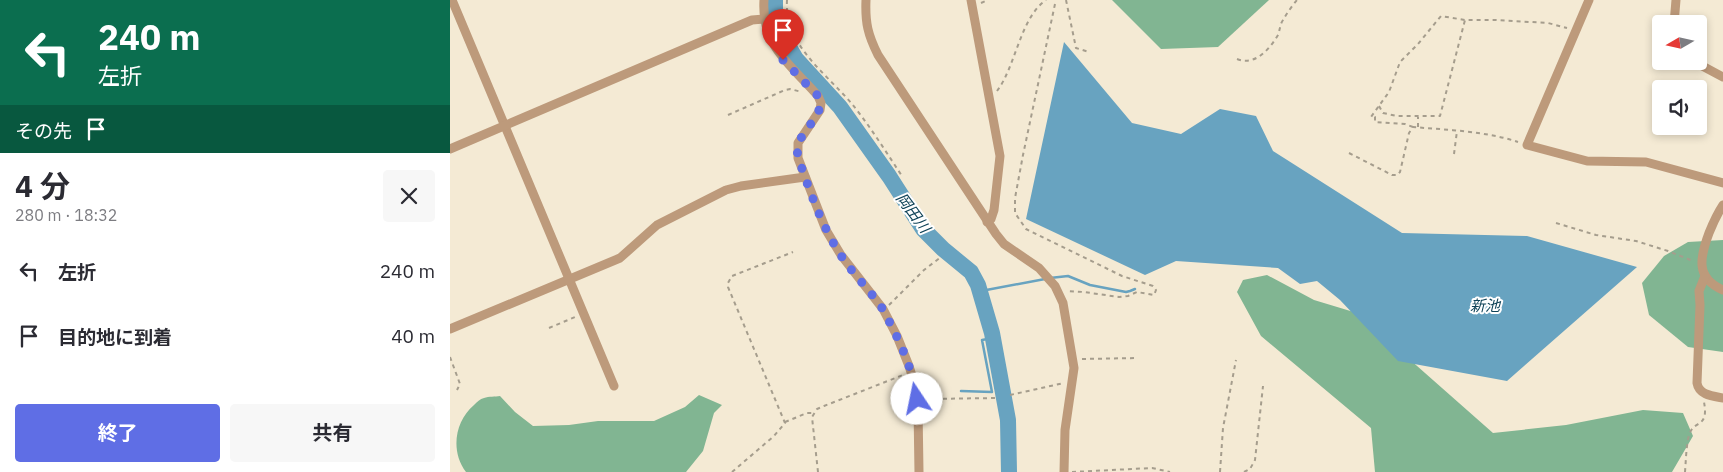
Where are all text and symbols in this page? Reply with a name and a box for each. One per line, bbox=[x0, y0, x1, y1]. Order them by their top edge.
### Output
pin bbox=[762, 9, 804, 60]
text: 240 m bbox=[98, 14, 201, 60]
north arrow bbox=[1652, 15, 1708, 70]
map controls bbox=[1652, 15, 1707, 135]
icon: arrive bbox=[769, 16, 797, 44]
icon: left bbox=[15, 20, 80, 85]
text: 左折 bbox=[98, 61, 142, 90]
button: sound bbox=[1652, 80, 1707, 135]
icon: arrive bbox=[82, 115, 110, 143]
text: その先 bbox=[15, 119, 72, 143]
text: 4 分 bbox=[15, 166, 70, 205]
button: close bbox=[383, 170, 435, 222]
water label: 岡田川 bbox=[892, 189, 936, 238]
text: 280 m · 18:32 bbox=[15, 205, 117, 225]
icon: left bbox=[15, 257, 43, 285]
text: 240 m bbox=[380, 259, 435, 283]
text: 左折 bbox=[58, 260, 96, 284]
water label: 新池 bbox=[1470, 296, 1502, 315]
icon: arrive bbox=[15, 322, 43, 350]
text: 40 m bbox=[391, 324, 435, 348]
text: 目的地に到着 bbox=[58, 325, 172, 349]
position arrow bbox=[890, 372, 942, 424]
button: 終了 bbox=[15, 404, 220, 462]
button: 共有 bbox=[230, 404, 435, 462]

